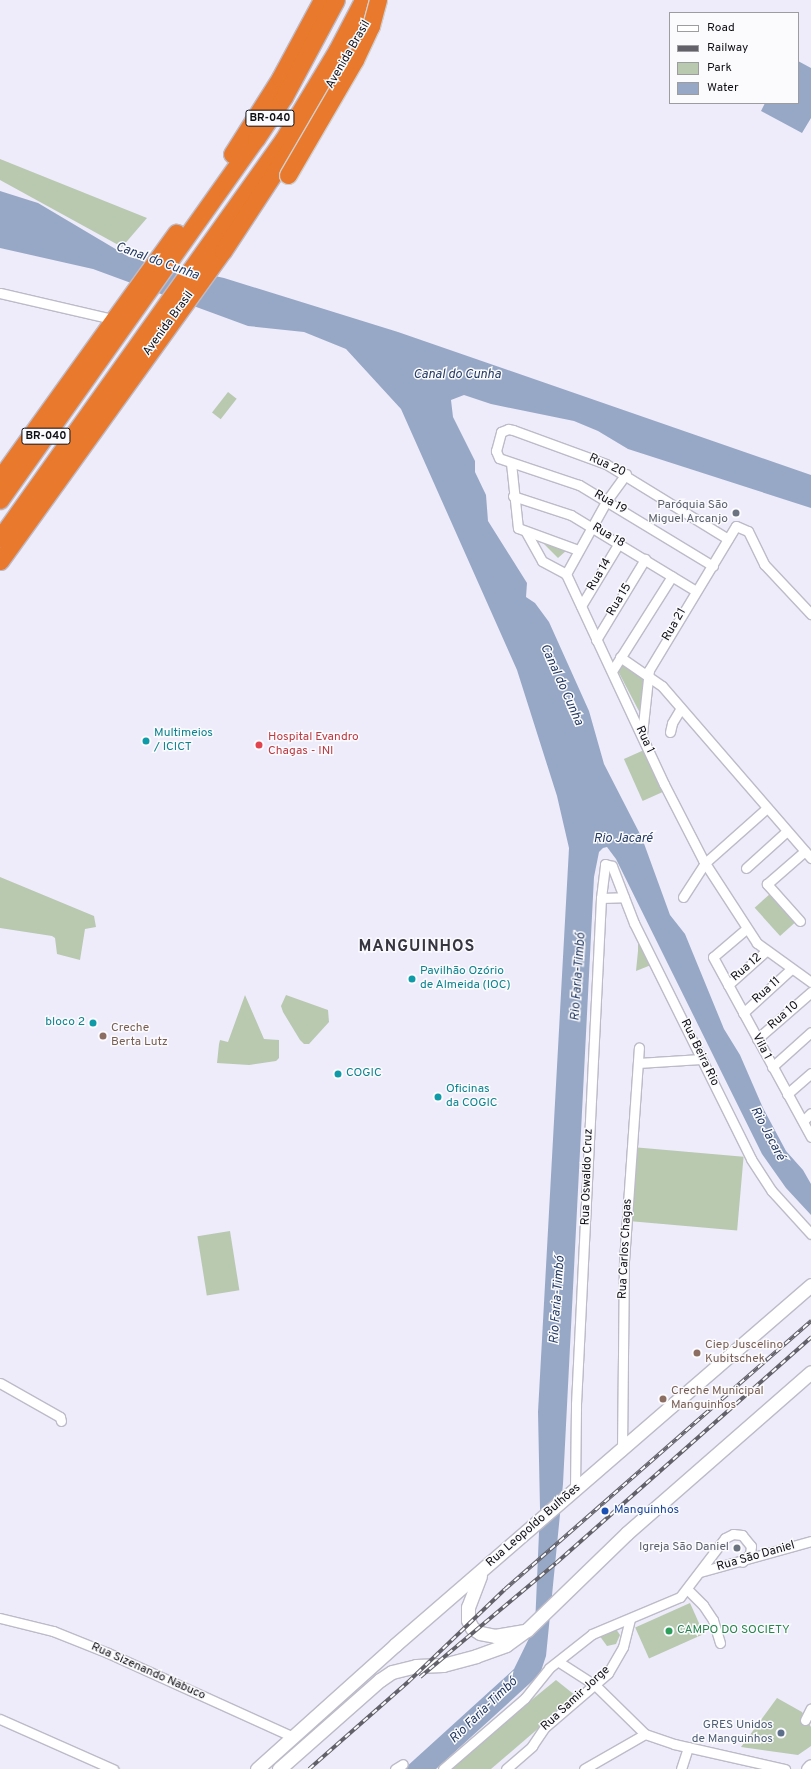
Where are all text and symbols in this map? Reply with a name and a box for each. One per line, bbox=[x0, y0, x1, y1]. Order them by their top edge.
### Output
legend bbox=[669, 12, 799, 104]
street label: Avenida Brasil bbox=[324, 18, 374, 92]
text: Road bbox=[707, 20, 735, 36]
text: Railway bbox=[707, 40, 748, 56]
text: Park bbox=[707, 60, 732, 76]
text: Water bbox=[707, 80, 739, 96]
road number: BR-040 bbox=[245, 109, 295, 127]
water label: Canal do Cunha bbox=[113, 240, 201, 284]
street label: Avenida Brasil bbox=[141, 289, 197, 359]
water label: Canal do Cunha bbox=[413, 367, 501, 383]
road number: BR-040 bbox=[21, 427, 71, 445]
street label: Rua 20 bbox=[586, 452, 628, 480]
street label: Rua 19 bbox=[591, 488, 629, 518]
place label: Paróquia São Miguel Arcanjo bbox=[648, 499, 728, 527]
marker: Paróquia São Miguel Arcanjo bbox=[731, 508, 741, 518]
street label: Rua 18 bbox=[589, 521, 627, 551]
street label: Rua 14 bbox=[585, 556, 615, 594]
street label: Rua 15 bbox=[605, 581, 635, 619]
street label: Rua 21 bbox=[660, 606, 690, 644]
water label: Canal do Cunha bbox=[536, 642, 586, 728]
street label: Rua 1 bbox=[632, 724, 656, 756]
place label: Multimeios / ICICT bbox=[154, 727, 213, 755]
place label: Hospital Evandro Chagas - INI bbox=[268, 731, 359, 759]
marker: Multimeios / ICICT bbox=[141, 736, 151, 746]
marker: Hospital Evandro Chagas - INI bbox=[253, 739, 265, 751]
water label: Rio Jacaré bbox=[594, 831, 652, 847]
water label: Rio Faria-Timbó bbox=[568, 932, 590, 1022]
district label: MANGUINHOS bbox=[359, 937, 475, 957]
street label: Rua 12 bbox=[729, 951, 765, 985]
place label: Pavilhão Ozório de Almeida (IOC) bbox=[420, 965, 511, 993]
marker: Pavilhão Ozório de Almeida (IOC) bbox=[407, 974, 417, 984]
street label: Rua 11 bbox=[750, 975, 784, 1007]
street label: Rua 10 bbox=[766, 999, 802, 1033]
place label: bloco 2 bbox=[45, 1016, 85, 1030]
street label: Rua Beira Rio bbox=[677, 1017, 721, 1089]
marker: bloco 2 bbox=[88, 1018, 98, 1028]
place label: Creche Berta Lutz bbox=[111, 1022, 168, 1050]
marker: Creche Berta Lutz bbox=[98, 1031, 108, 1041]
street label: Vila 1 bbox=[748, 1031, 774, 1063]
place label: COGIC bbox=[346, 1067, 382, 1081]
marker: COGIC bbox=[333, 1069, 343, 1079]
place label: Oficinas da COGIC bbox=[446, 1083, 498, 1111]
marker: Oficinas da COGIC bbox=[433, 1092, 443, 1102]
water label: Rio Jacaré bbox=[746, 1104, 788, 1164]
street label: Rua Oswaldo Cruz bbox=[579, 1128, 597, 1226]
street label: Rua Carlos Chagas bbox=[616, 1198, 636, 1300]
water label: Rio Faria-Timbó bbox=[547, 1255, 569, 1345]
place label: Ciep Juscelino Kubitschek bbox=[705, 1339, 783, 1367]
marker: Ciep Juscelino Kubitschek bbox=[692, 1348, 702, 1358]
place label: Creche Municipal Manguinhos bbox=[671, 1385, 764, 1413]
marker: Creche Municipal Manguinhos bbox=[658, 1394, 668, 1404]
street label: Rua Leopoldo Bulhões bbox=[484, 1481, 584, 1571]
place label: Manguinhos bbox=[614, 1504, 679, 1518]
marker: Manguinhos bbox=[599, 1505, 611, 1517]
street label: Rua Sāo Daniel bbox=[715, 1539, 797, 1575]
place label: Igreja São Daniel bbox=[639, 1541, 729, 1555]
marker: Igreja São Daniel bbox=[732, 1543, 742, 1553]
place label: CAMPO DO SOCIETY bbox=[677, 1624, 790, 1638]
marker: CAMPO DO SOCIETY bbox=[664, 1626, 674, 1636]
street label: Rua Sizenando Nabuco bbox=[89, 1640, 207, 1704]
street label: Rua Samir Jorge bbox=[539, 1663, 613, 1735]
water label: Rio Faria-Timbó bbox=[447, 1675, 521, 1747]
place label: GRES Unidos de Manguinhos bbox=[692, 1719, 773, 1747]
marker: GRES Unidos de Manguinhos bbox=[776, 1728, 786, 1738]

